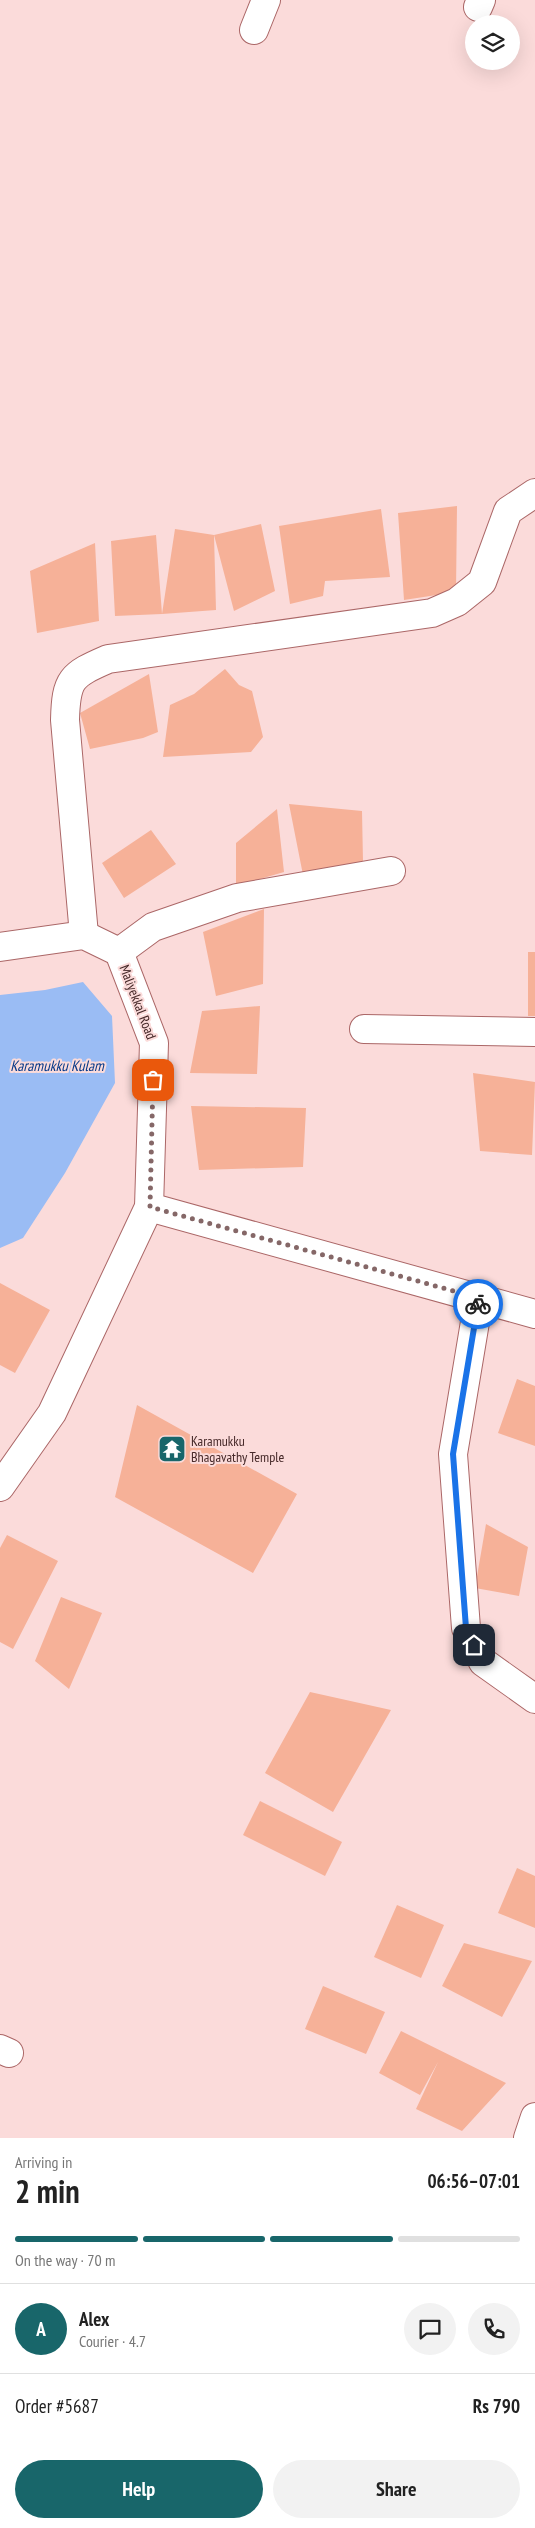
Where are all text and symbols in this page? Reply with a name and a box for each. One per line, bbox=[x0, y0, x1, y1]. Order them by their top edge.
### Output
map controls bbox=[465, 15, 520, 70]
button: layers bbox=[465, 15, 520, 70]
street label: Maliyekkal Road bbox=[116, 962, 160, 1042]
water label: Karamukku Kulam bbox=[10, 1056, 105, 1075]
pin bbox=[132, 1059, 174, 1101]
icon: bag bbox=[139, 1066, 167, 1094]
courier bbox=[453, 1279, 503, 1329]
icon: bike bbox=[464, 1290, 492, 1318]
place label: Karamukku Bhagavathy Temple bbox=[191, 1432, 285, 1466]
temple icon: Karamukku Bhagavathy Temple bbox=[157, 1434, 187, 1464]
pin bbox=[453, 1624, 495, 1666]
icon: home bbox=[460, 1631, 488, 1659]
text: Arriving in bbox=[15, 2152, 72, 2172]
text: 06:56–07:01 bbox=[427, 2169, 520, 2193]
text: 2 min bbox=[15, 2170, 80, 2212]
text: On the way · 70 m bbox=[15, 2250, 115, 2270]
button: chat bbox=[404, 2303, 456, 2355]
button: phone bbox=[468, 2303, 520, 2355]
text: Alex bbox=[79, 2307, 109, 2331]
text: A bbox=[36, 2317, 46, 2341]
text: Courier · 4.7 bbox=[79, 2331, 146, 2351]
text: Order #5687 bbox=[15, 2394, 99, 2418]
text: Rs 790 bbox=[473, 2394, 520, 2418]
button: Help bbox=[15, 2460, 263, 2518]
button: Share bbox=[273, 2460, 520, 2518]

